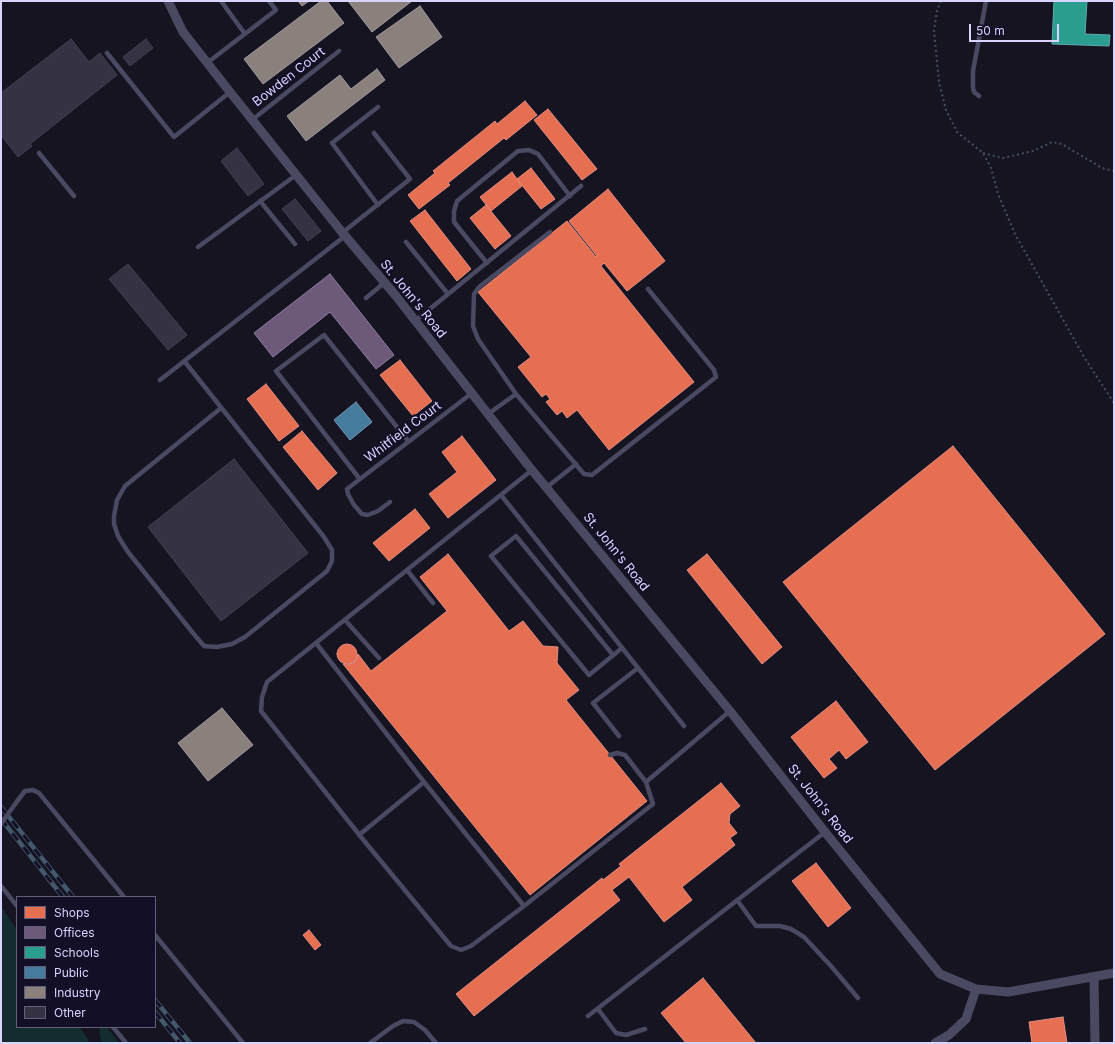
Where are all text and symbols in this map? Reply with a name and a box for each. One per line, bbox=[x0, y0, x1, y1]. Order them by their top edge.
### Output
scale bar bbox=[971, 16, 1061, 42]
text: 50 m bbox=[976, 23, 1005, 38]
street label: Bowden Court bbox=[250, 44, 328, 110]
street label: St. John's Road bbox=[377, 257, 449, 341]
street label: Whitfield Court bbox=[361, 398, 445, 466]
street label: St. John's Road bbox=[580, 510, 652, 594]
street label: St. John's Road bbox=[784, 761, 856, 847]
legend bbox=[16, 896, 156, 1028]
text: Shops bbox=[54, 905, 90, 920]
text: Offices bbox=[54, 925, 95, 940]
text: Schools bbox=[54, 945, 99, 960]
text: Public bbox=[54, 965, 89, 980]
text: Industry bbox=[54, 985, 100, 1000]
text: Other bbox=[54, 1005, 86, 1020]

